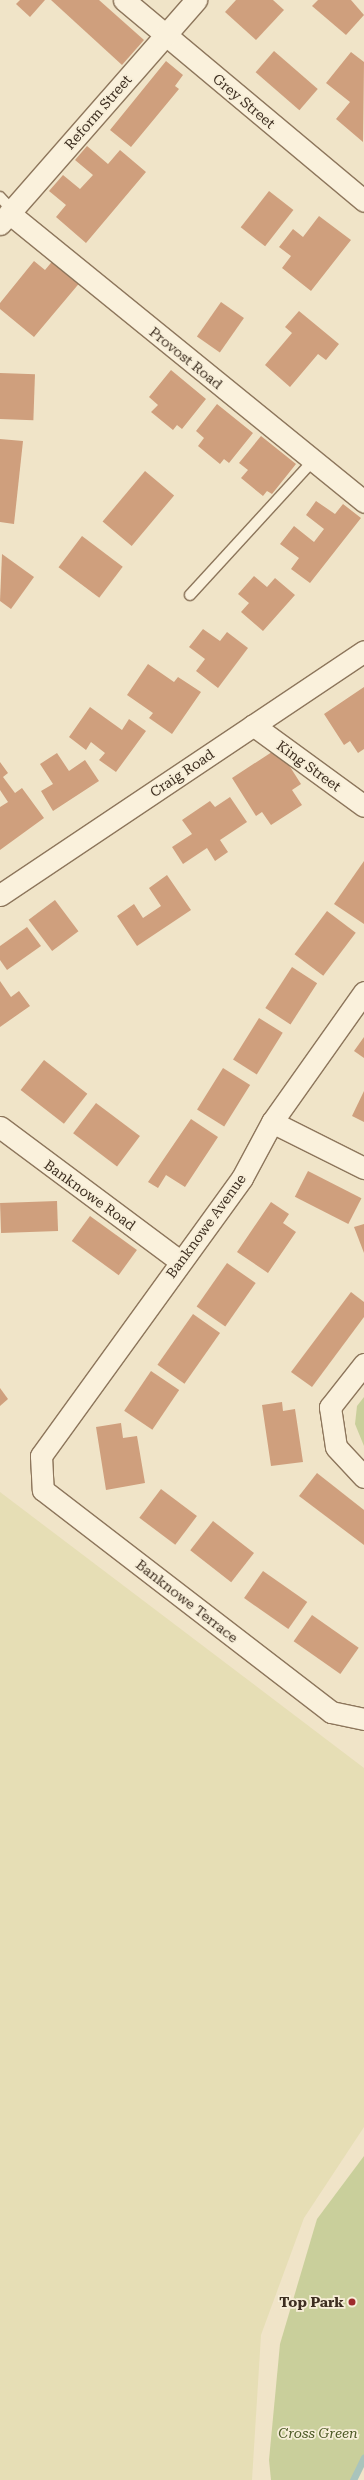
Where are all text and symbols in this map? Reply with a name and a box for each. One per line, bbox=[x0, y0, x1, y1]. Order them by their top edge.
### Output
street label: Grey Street bbox=[209, 70, 279, 132]
street label: Reform Street bbox=[61, 71, 135, 153]
street label: Provost Road bbox=[146, 323, 226, 393]
street label: King Street bbox=[274, 737, 344, 795]
street label: Craig Road bbox=[147, 745, 217, 801]
street label: Banknowe Road bbox=[41, 1156, 139, 1234]
street label: Banknowe Avenue bbox=[163, 1171, 249, 1281]
street label: Banknowe Terrace bbox=[133, 1556, 241, 1646]
place label: Top Park bbox=[279, 2294, 344, 2310]
marker: Top Park bbox=[347, 2297, 357, 2307]
park label: Cross Green bbox=[278, 2425, 358, 2441]

